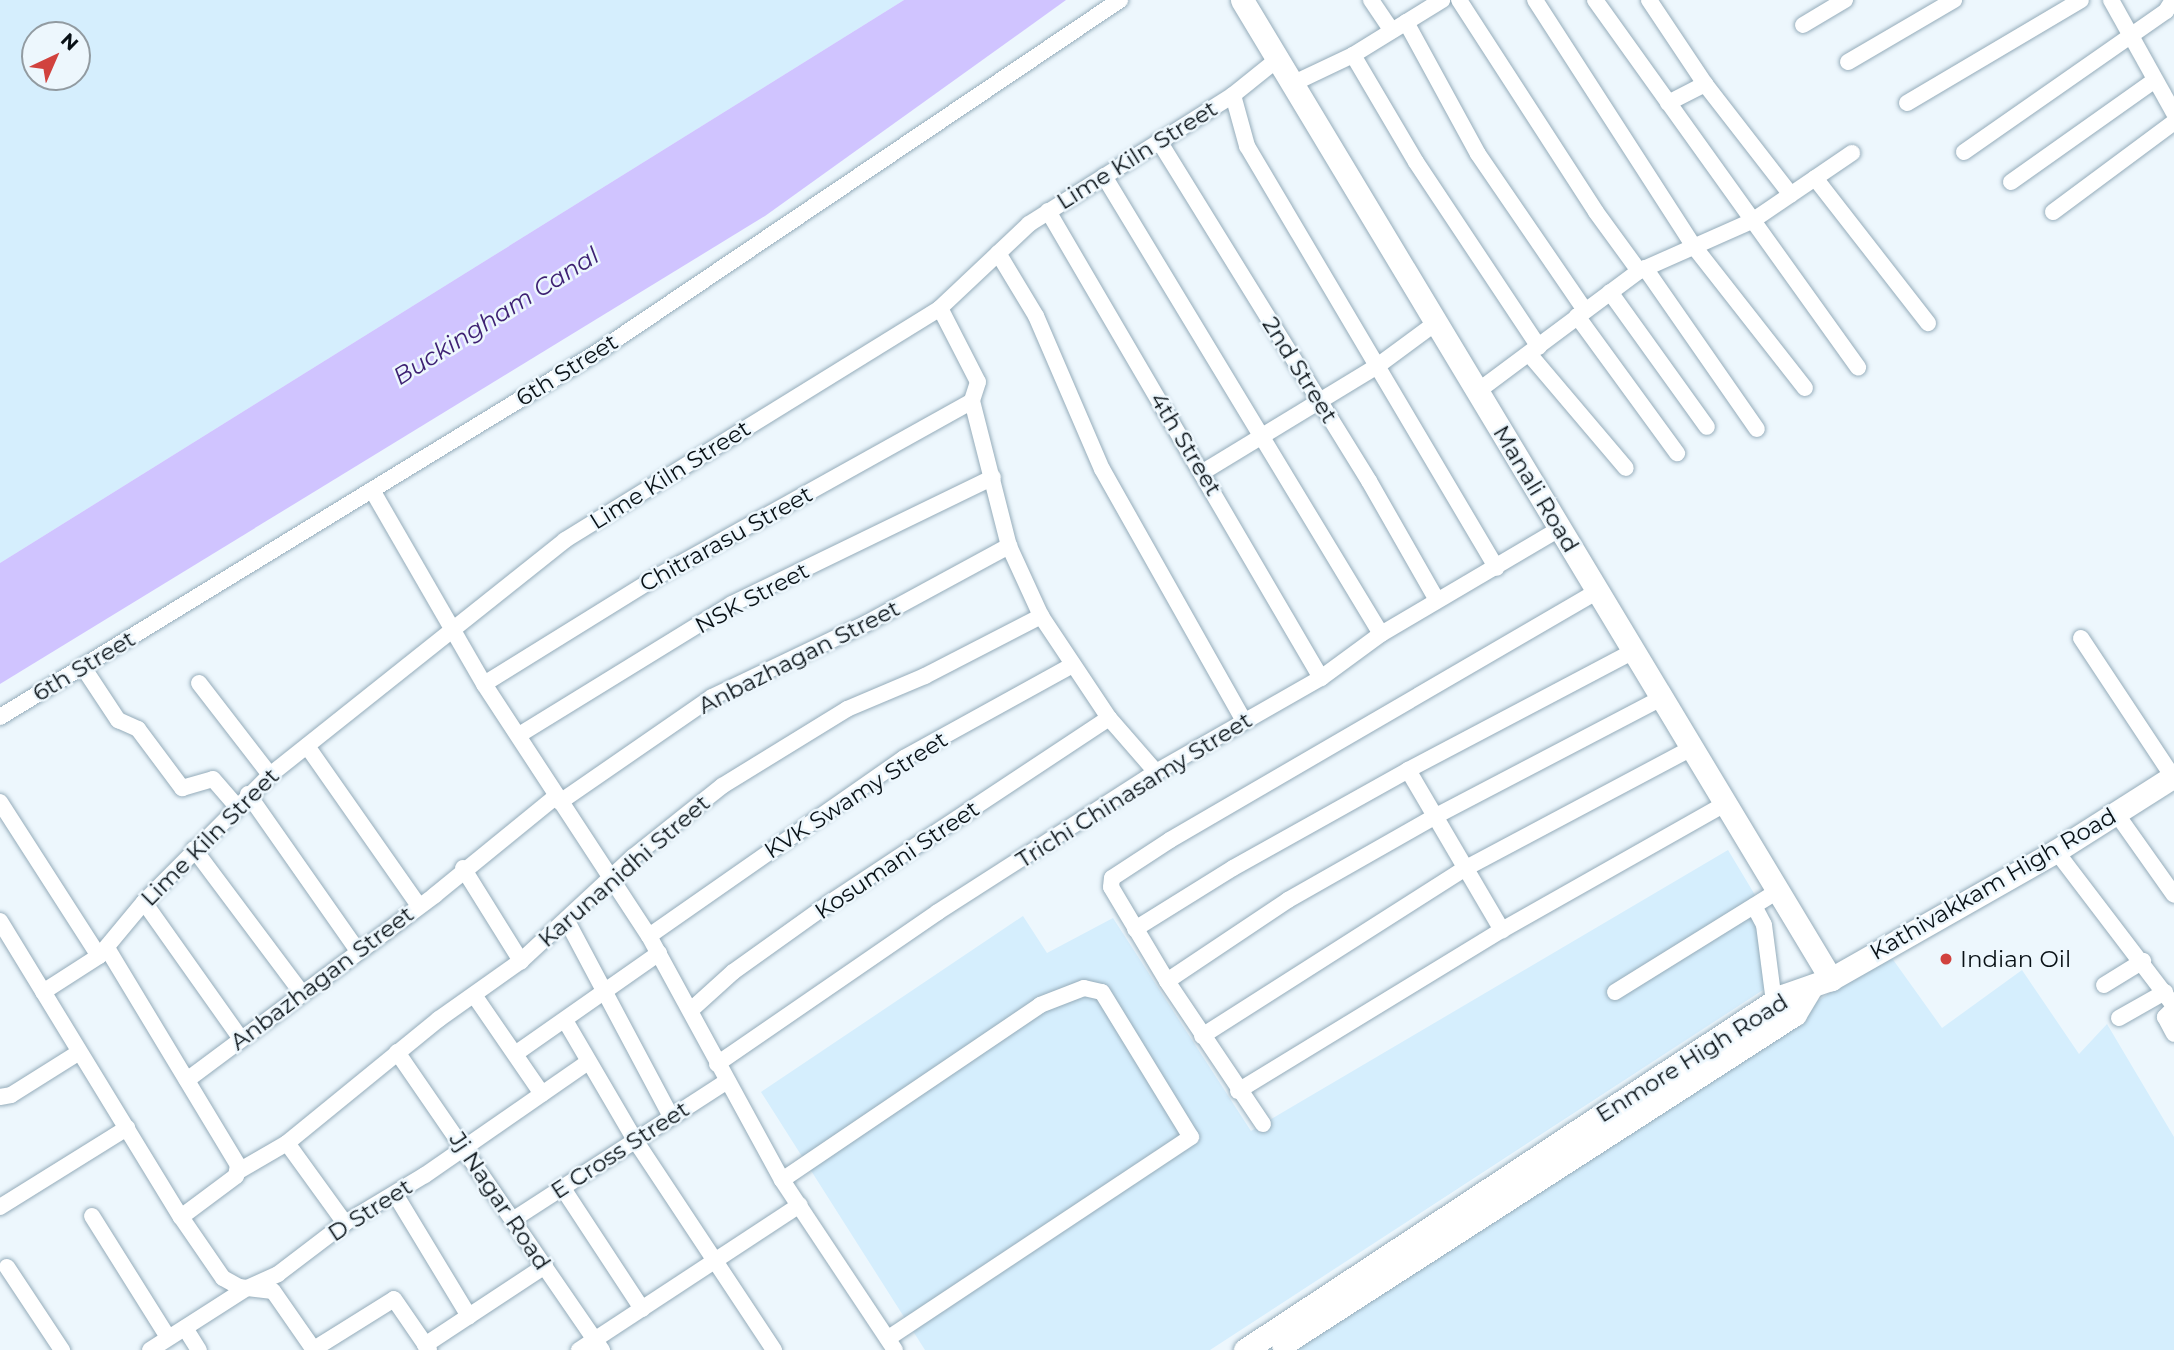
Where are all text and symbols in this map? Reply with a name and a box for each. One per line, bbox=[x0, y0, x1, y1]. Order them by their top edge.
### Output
north arrow bbox=[21, 21, 91, 91]
text: N bbox=[56, 28, 83, 56]
street label: Lime Kiln Street bbox=[1052, 95, 1222, 215]
water label: Buckingham Canal bbox=[388, 241, 604, 391]
street label: 2nd Street bbox=[1257, 312, 1343, 428]
street label: 6th Street bbox=[511, 328, 623, 412]
street label: 4th Street bbox=[1144, 387, 1228, 501]
street label: Lime Kiln Street bbox=[585, 415, 755, 535]
street label: Manali Road bbox=[1487, 421, 1585, 557]
street label: Chitrarasu Street bbox=[635, 480, 817, 598]
street label: NSK Street bbox=[690, 557, 814, 639]
street label: Anbazhagan Street bbox=[694, 594, 904, 720]
street label: 6th Street bbox=[28, 625, 140, 707]
street label: Trichi Chinasamy Street bbox=[1011, 706, 1257, 874]
street label: KVK Swamy Street bbox=[759, 725, 953, 865]
street label: Lime Kiln Street bbox=[135, 762, 285, 912]
street label: Karunanidhi Street bbox=[533, 789, 715, 953]
street label: Kosumani Street bbox=[810, 795, 984, 925]
street label: Kathivakkam High Road bbox=[1865, 802, 2121, 966]
street label: Anbazhagan Street bbox=[225, 900, 419, 1056]
place label: Indian Oil bbox=[1960, 945, 2071, 973]
marker: Indian Oil bbox=[1938, 951, 1954, 967]
street label: Enmore High Road bbox=[1591, 988, 1793, 1128]
street label: E Cross Street bbox=[546, 1095, 694, 1205]
street label: Jj Nagar Road bbox=[444, 1127, 556, 1275]
street label: D Street bbox=[323, 1173, 417, 1247]

